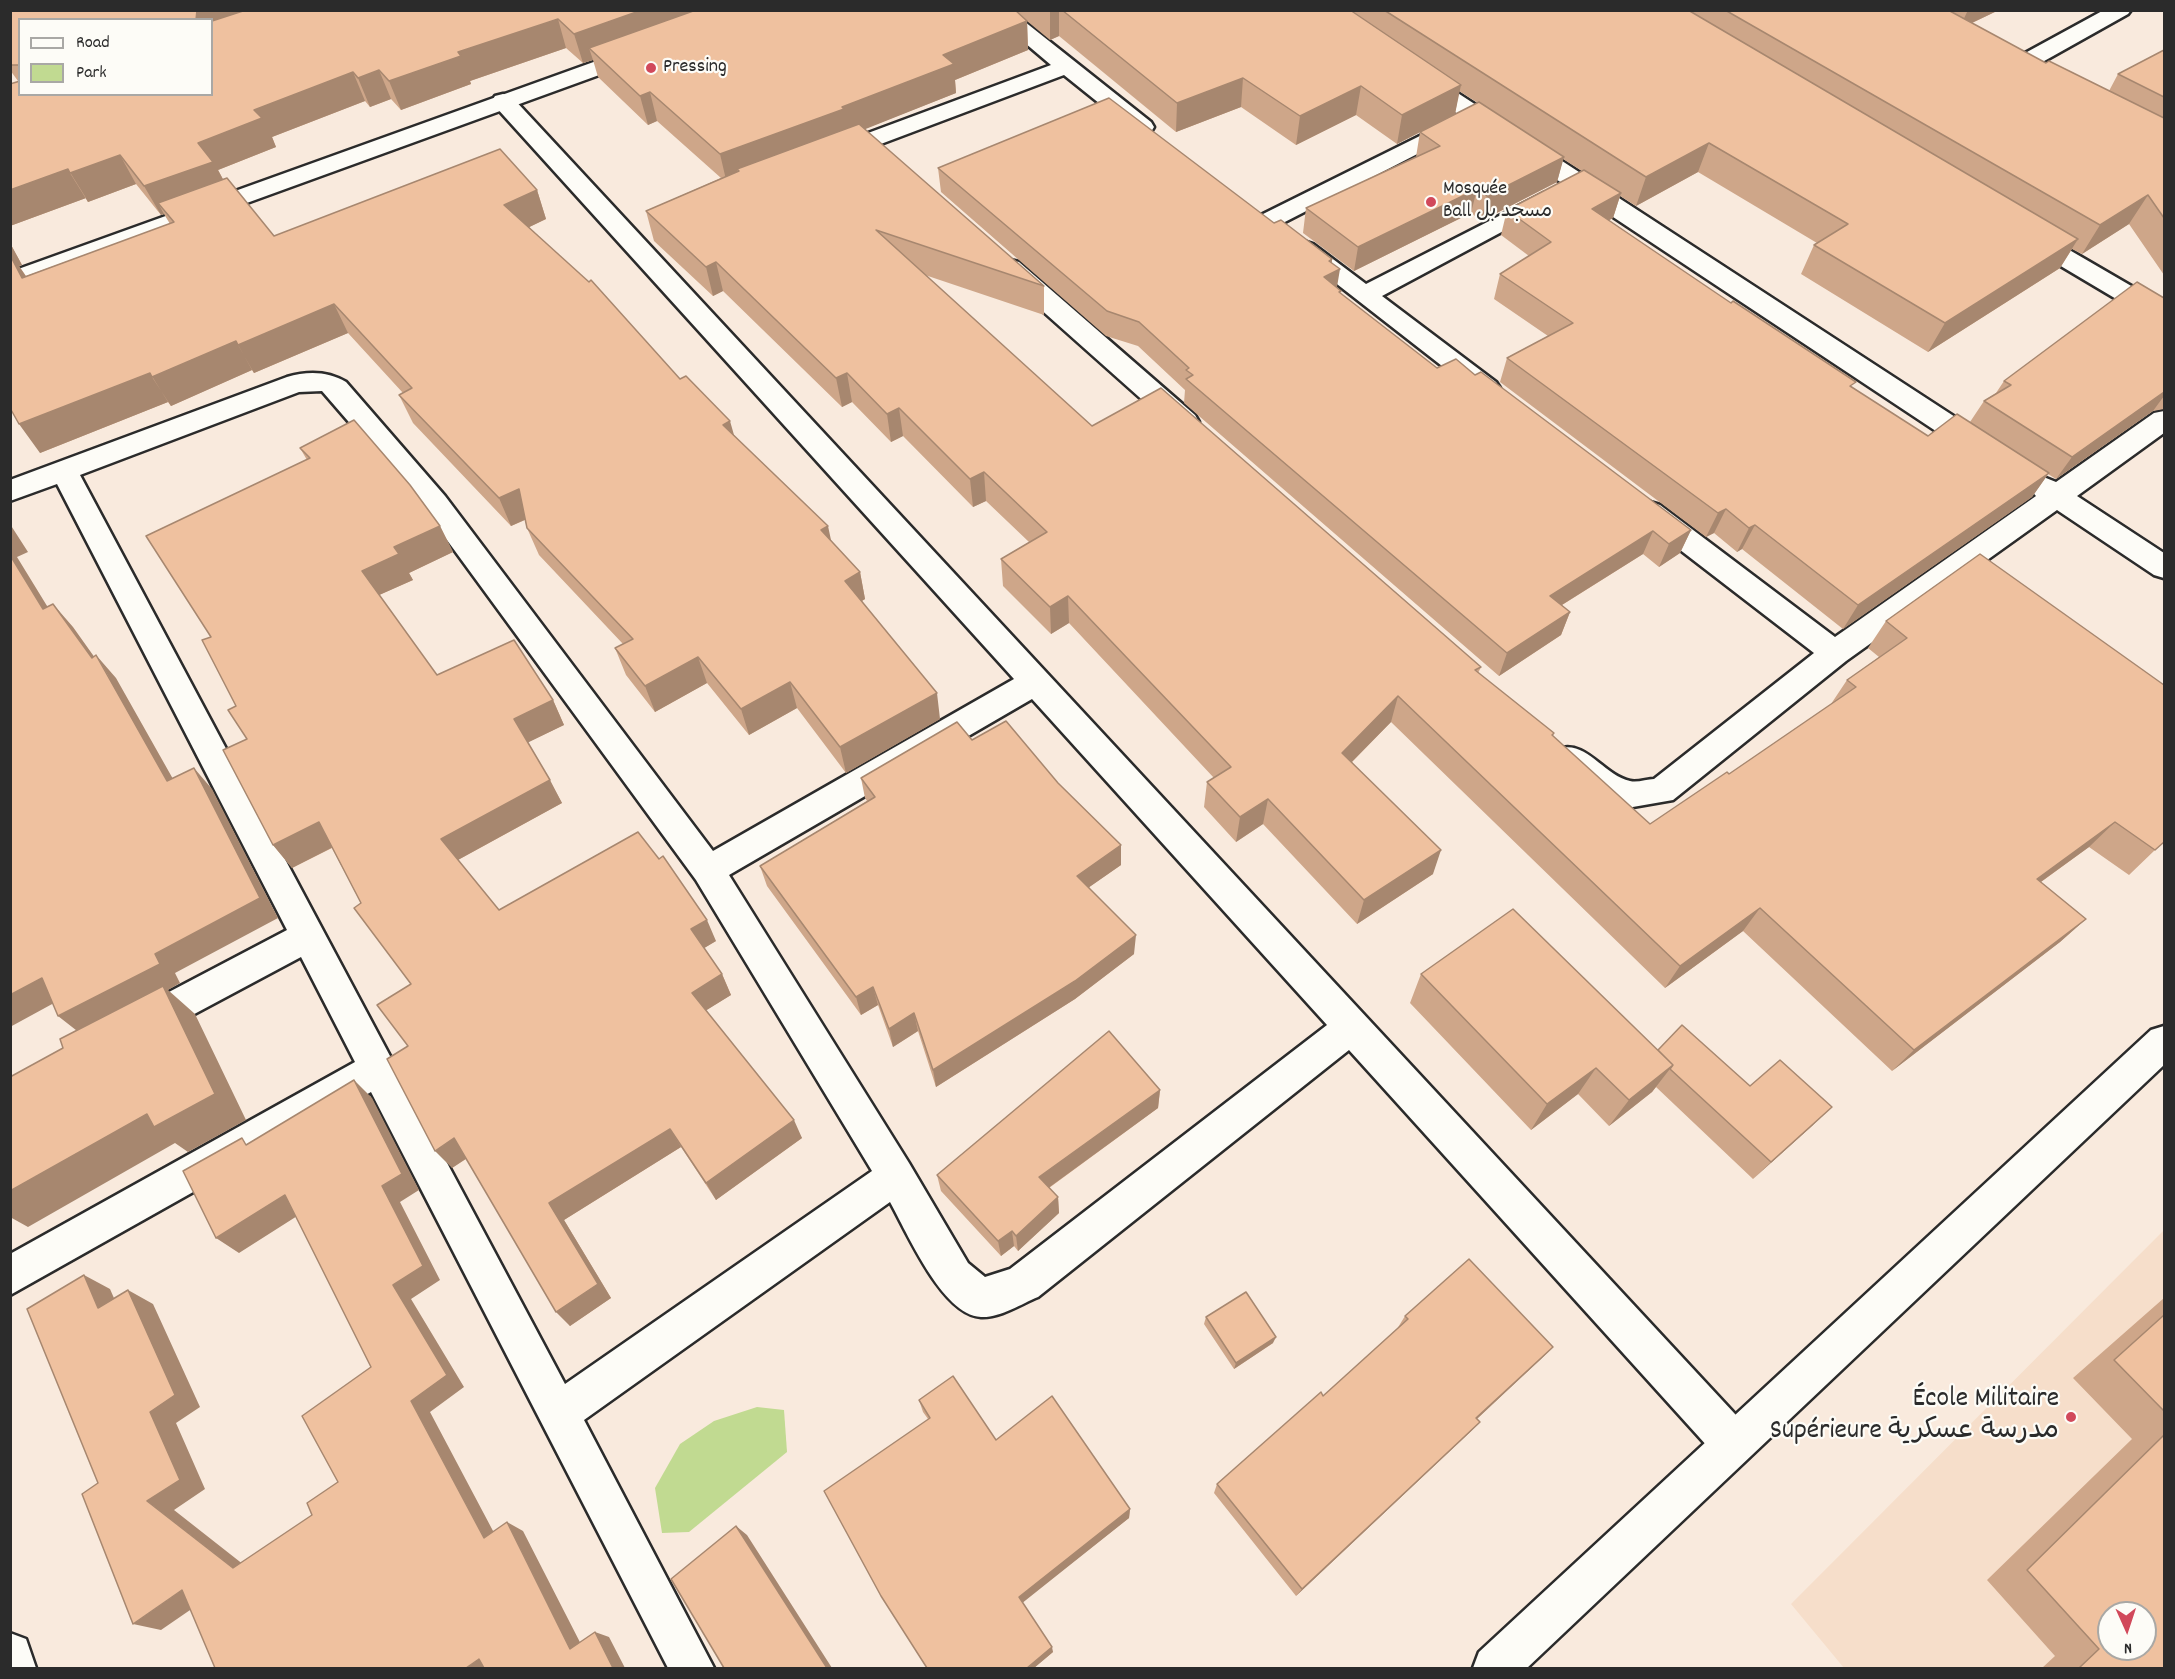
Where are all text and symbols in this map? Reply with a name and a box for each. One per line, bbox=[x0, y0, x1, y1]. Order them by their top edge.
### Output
legend bbox=[18, 18, 213, 96]
text: Road bbox=[76, 31, 110, 56]
place label: Pressing bbox=[663, 56, 727, 80]
text: Park bbox=[76, 61, 107, 86]
marker: Pressing bbox=[644, 61, 658, 75]
place label: Mosquée Ball مسجد بل bbox=[1443, 178, 1552, 225]
marker: Mosquée Ball مسجد بل bbox=[1424, 195, 1438, 209]
place label: École Militaire Supérieure مدرسة عسكرية bbox=[1770, 1384, 2059, 1450]
marker: École Militaire Supérieure مدرسة عسكرية bbox=[2064, 1410, 2078, 1424]
north arrow bbox=[2097, 1601, 2157, 1661]
text: N bbox=[2123, 1636, 2132, 1659]

